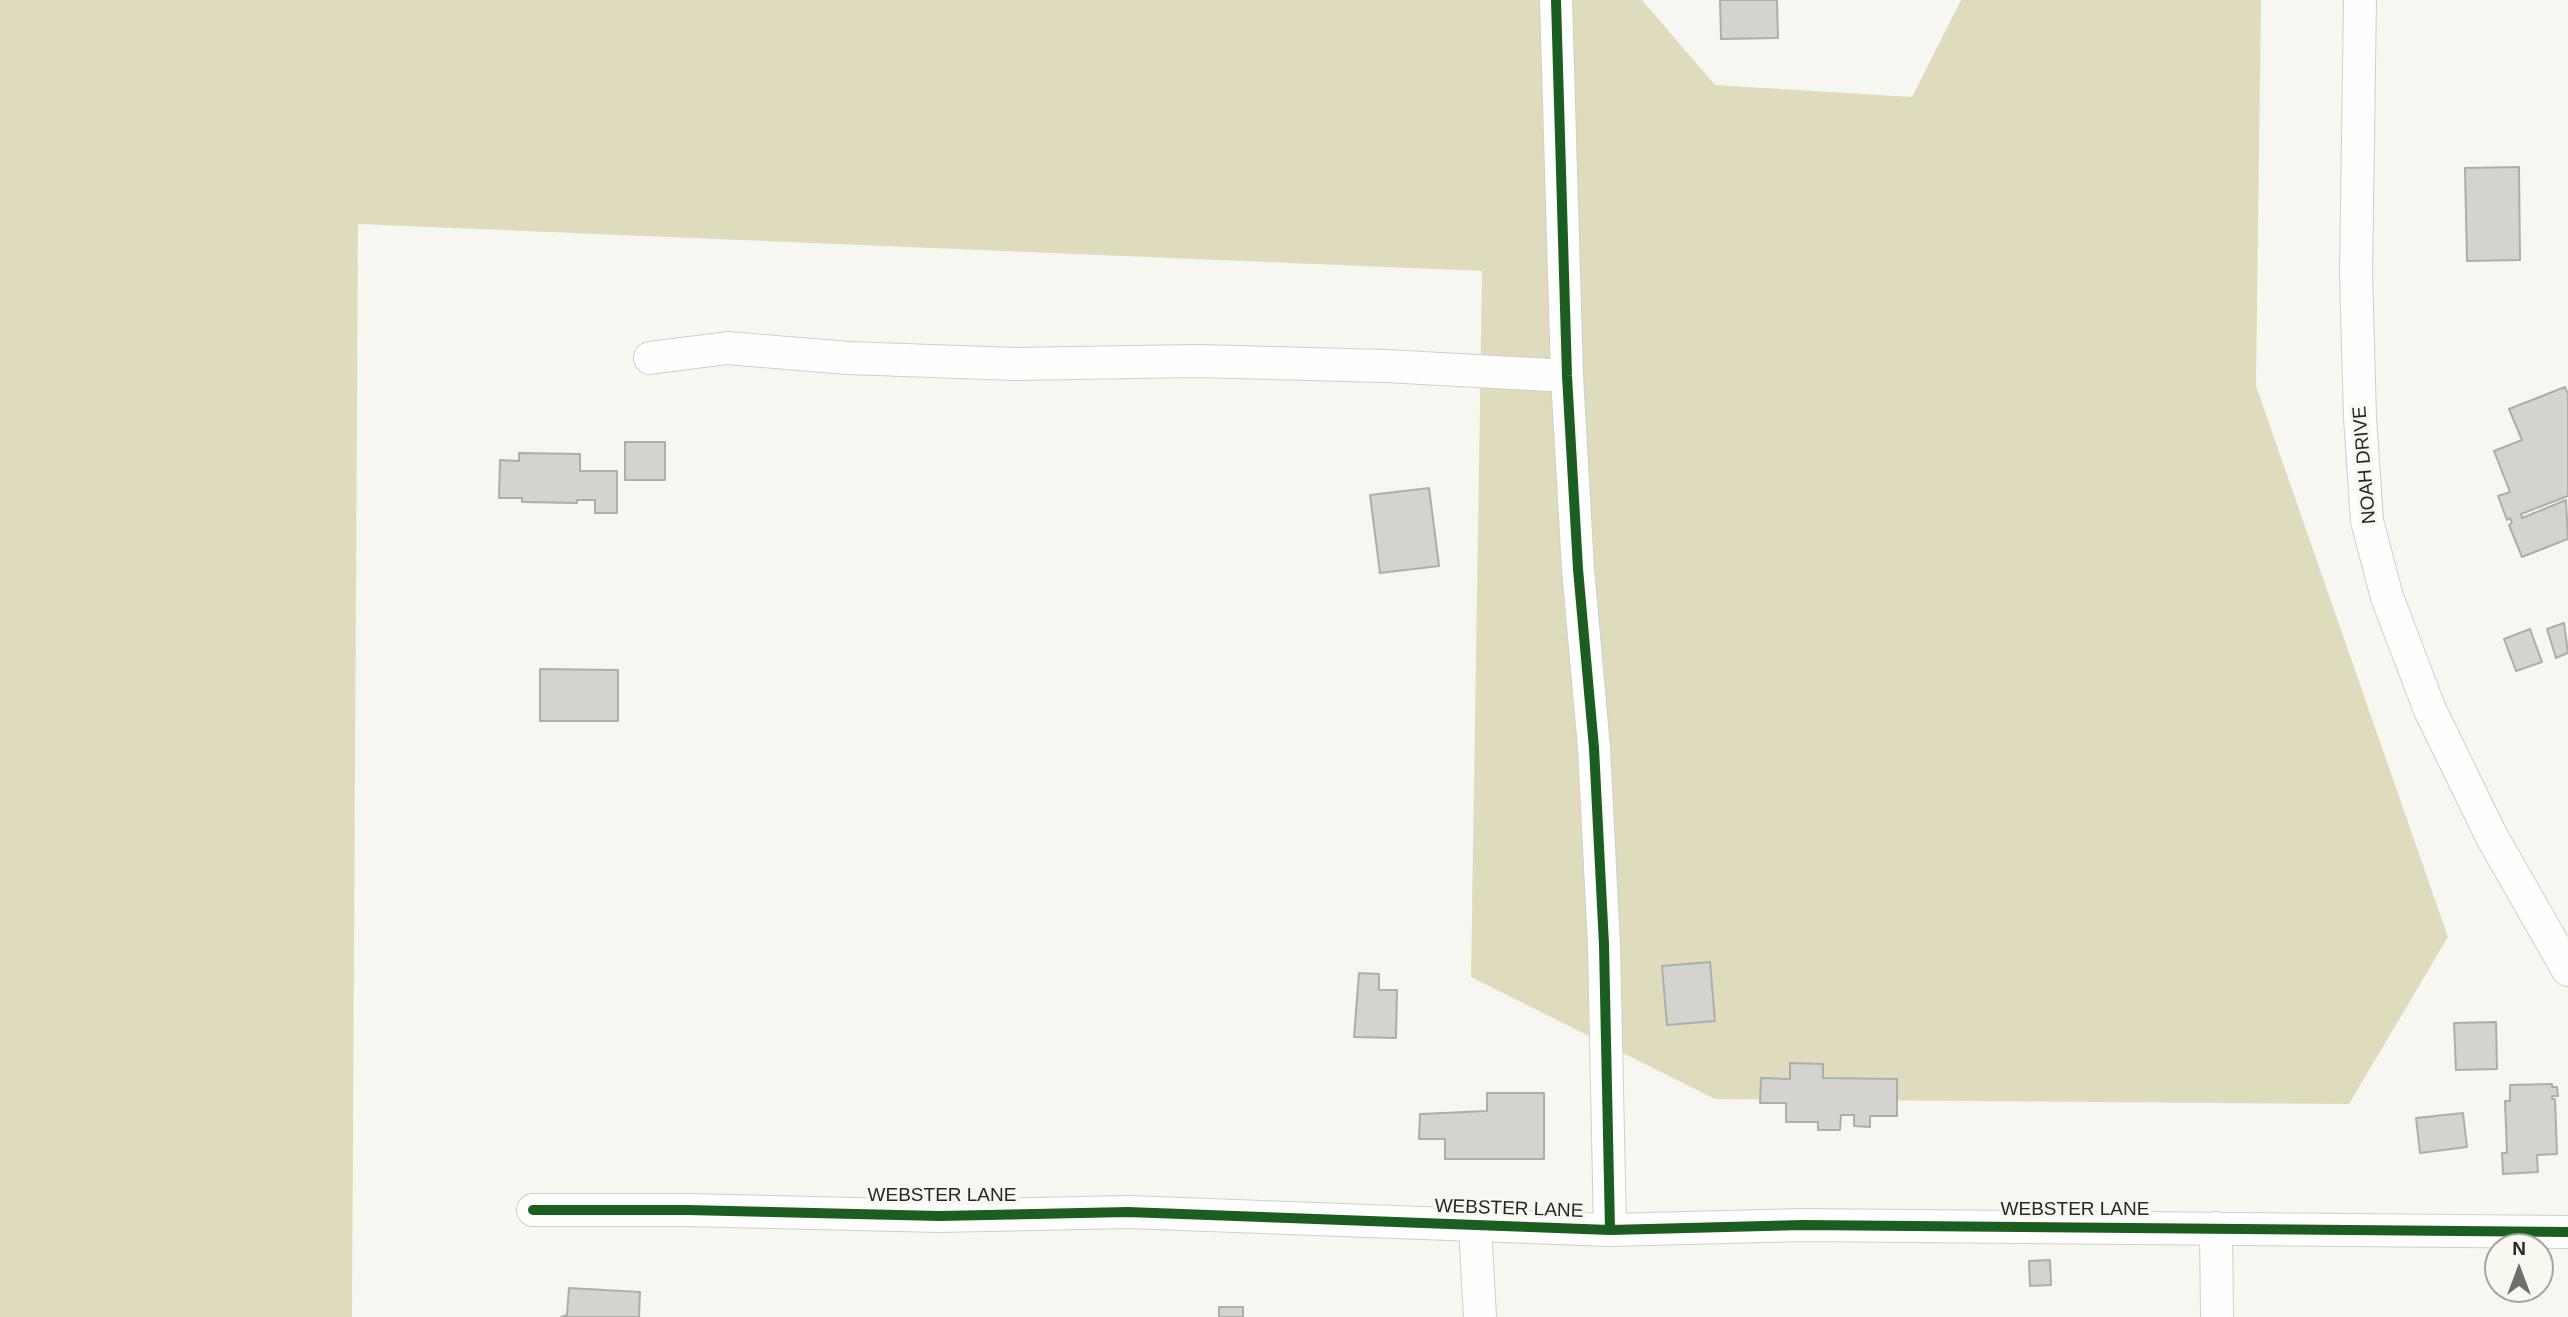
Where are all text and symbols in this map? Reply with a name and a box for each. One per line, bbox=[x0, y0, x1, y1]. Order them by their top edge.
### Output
street label: NOAH DRIVE bbox=[2348, 405, 2382, 525]
street label: WEBSTER LANE bbox=[868, 1185, 1016, 1207]
street label: WEBSTER LANE bbox=[1434, 1195, 1584, 1223]
street label: WEBSTER LANE bbox=[2001, 1199, 2149, 1221]
north arrow bbox=[2484, 1233, 2554, 1303]
text: N bbox=[2512, 1238, 2526, 1259]

